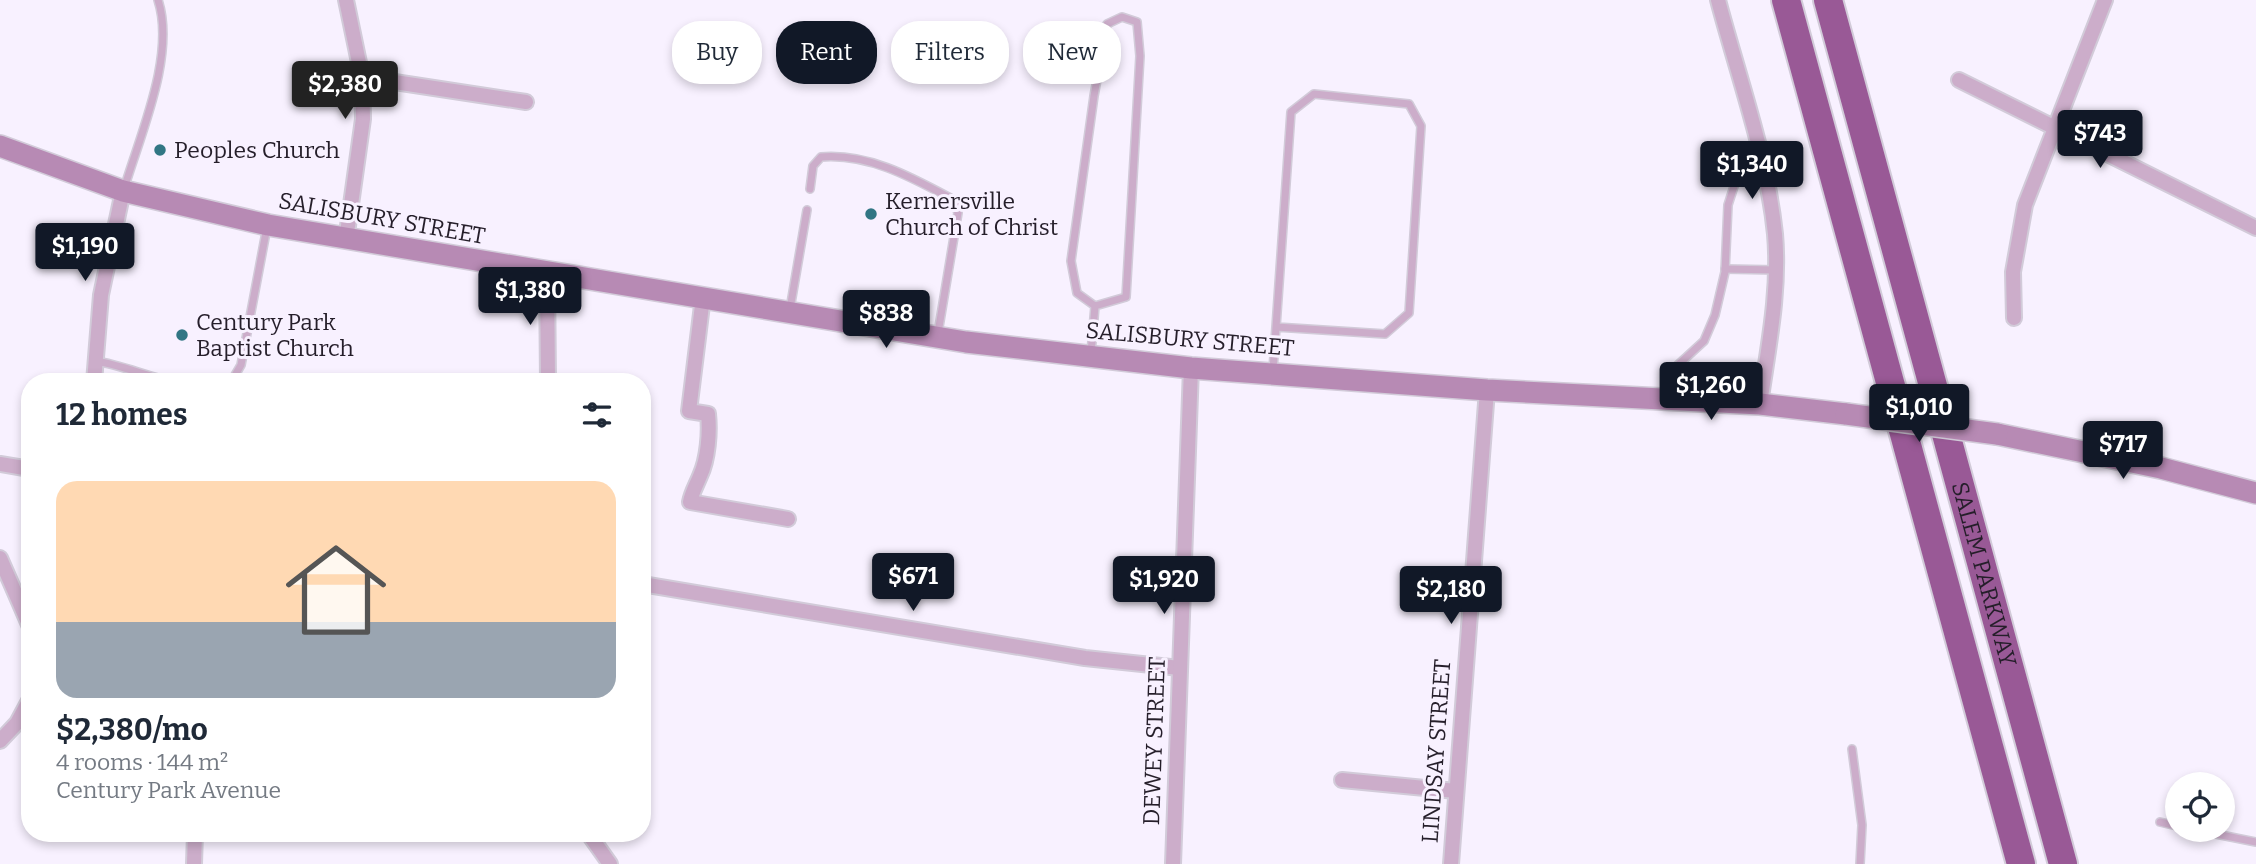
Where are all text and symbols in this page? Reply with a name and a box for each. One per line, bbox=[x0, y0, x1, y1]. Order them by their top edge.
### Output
chip: Buy bbox=[672, 21, 762, 84]
chip: Rent bbox=[776, 21, 877, 84]
chip: Filters bbox=[891, 21, 1009, 84]
chip: New bbox=[1023, 21, 1121, 84]
pin: $2,380 bbox=[288, 61, 402, 121]
text: $2,380 bbox=[308, 70, 382, 98]
pin: $743 bbox=[2059, 110, 2141, 170]
text: $743 bbox=[2074, 119, 2126, 147]
place label: Peoples Church bbox=[174, 136, 340, 164]
marker: Peoples Church bbox=[152, 142, 168, 158]
pin: $1,340 bbox=[1695, 142, 1809, 201]
text: $1,340 bbox=[1716, 150, 1788, 178]
street label: SALISBURY STREET bbox=[276, 186, 488, 250]
place label: Kernersville Church of Christ bbox=[885, 187, 1058, 241]
marker: Kernersville Church of Christ bbox=[863, 206, 879, 222]
pin: $1,190 bbox=[28, 224, 142, 283]
text: $1,190 bbox=[51, 232, 119, 260]
pin: $1,380 bbox=[473, 268, 587, 327]
text: $1,380 bbox=[494, 276, 566, 304]
pin: $838 bbox=[845, 290, 927, 350]
text: $838 bbox=[859, 299, 913, 327]
place label: Century Park Baptist Church bbox=[196, 308, 354, 362]
street label: SALISBURY STREET bbox=[1084, 316, 1296, 362]
marker: Century Park Baptist Church bbox=[174, 327, 190, 343]
pin: $1,260 bbox=[1654, 362, 1768, 422]
text: $1,260 bbox=[1676, 371, 1746, 399]
pin: $1,010 bbox=[1862, 384, 1976, 444]
text: $1,010 bbox=[1885, 393, 1953, 421]
icon: filters bbox=[578, 396, 616, 434]
text: 12 homes bbox=[56, 397, 187, 433]
pin: $717 bbox=[2082, 421, 2164, 481]
text: $717 bbox=[2099, 430, 2147, 458]
street label: SALEM PARKWAY bbox=[1946, 479, 2023, 670]
icon: home bbox=[273, 527, 399, 653]
pin: $671 bbox=[872, 554, 954, 613]
pin: $1,920 bbox=[1107, 556, 1221, 616]
text: $671 bbox=[888, 562, 938, 590]
text: $1,920 bbox=[1129, 565, 1199, 593]
pin: $2,180 bbox=[1394, 566, 1508, 626]
text: $2,180 bbox=[1416, 575, 1486, 603]
street label: DEWEY STREET bbox=[1137, 656, 1171, 826]
street label: LINDSAY STREET bbox=[1416, 658, 1456, 844]
text: $2,380/mo bbox=[56, 712, 208, 748]
text: 4 rooms · 144 m² bbox=[56, 748, 228, 776]
map controls bbox=[2165, 772, 2235, 842]
button: locate bbox=[2165, 772, 2235, 842]
text: Century Park Avenue bbox=[56, 776, 281, 804]

